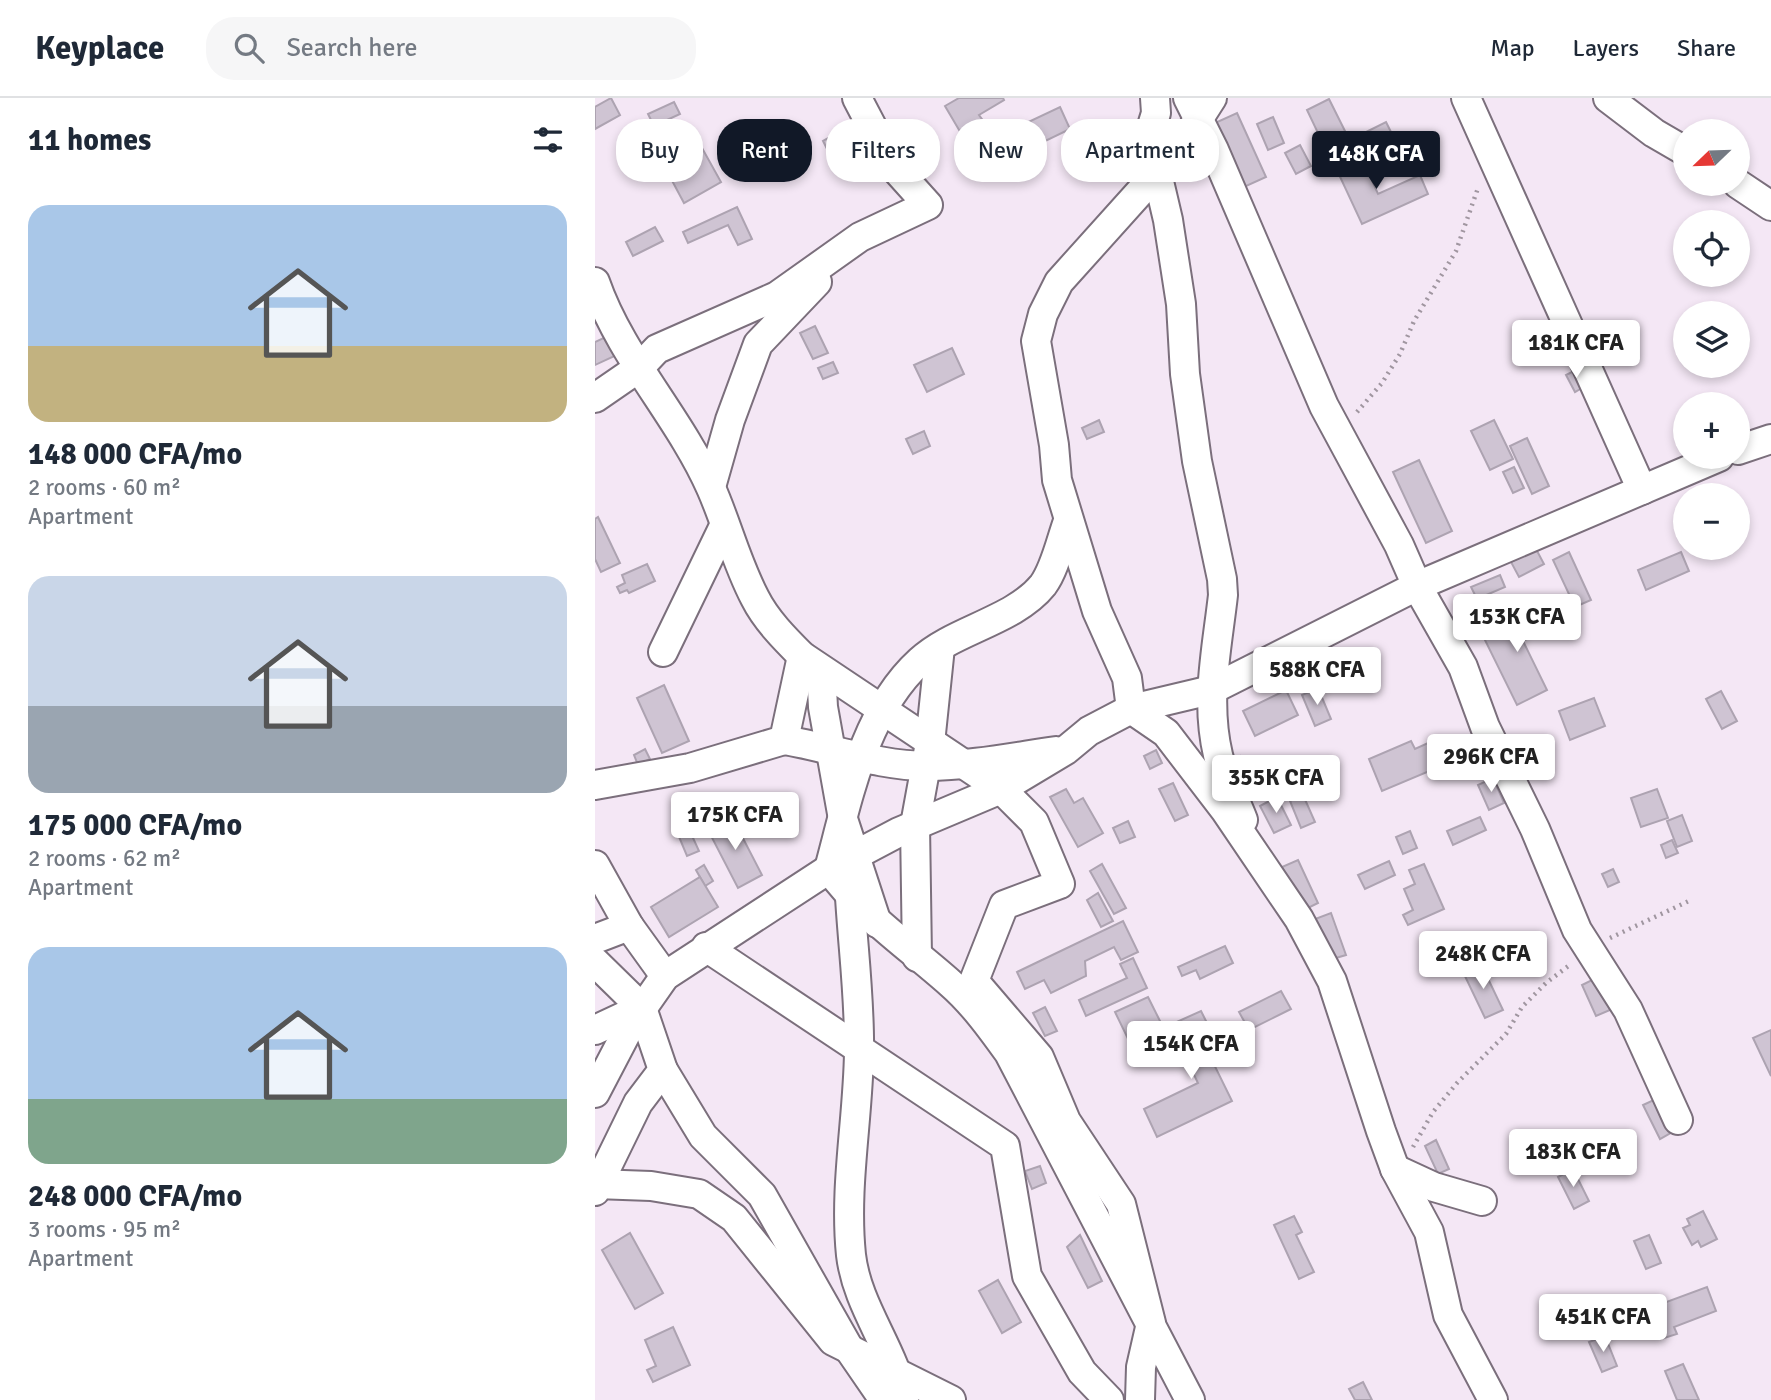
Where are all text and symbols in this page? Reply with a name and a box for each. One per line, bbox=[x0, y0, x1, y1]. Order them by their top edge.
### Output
search box bbox=[206, 17, 696, 80]
text: Keyplace bbox=[35, 28, 164, 69]
icon: search bbox=[230, 29, 268, 67]
text: Search here bbox=[286, 32, 418, 64]
text: Map bbox=[1490, 33, 1535, 63]
text: Layers bbox=[1573, 33, 1639, 63]
text: Share bbox=[1677, 33, 1736, 63]
chip: Buy bbox=[616, 119, 703, 182]
chip: Rent bbox=[717, 119, 812, 182]
chip: Filters bbox=[826, 119, 940, 182]
chip: New bbox=[954, 119, 1047, 182]
chip: Apartment bbox=[1061, 119, 1219, 182]
north arrow bbox=[1673, 119, 1750, 196]
map controls bbox=[1673, 119, 1750, 560]
icon: filters bbox=[529, 121, 567, 159]
text: 11 homes bbox=[28, 122, 151, 159]
pin: 148K CFA bbox=[1304, 132, 1448, 191]
text: 148K CFA bbox=[1328, 139, 1424, 168]
button: locate bbox=[1673, 210, 1750, 287]
icon: home bbox=[235, 250, 361, 376]
button: layers bbox=[1673, 301, 1750, 378]
pin: 181K CFA bbox=[1504, 320, 1648, 380]
text: 181K CFA bbox=[1528, 328, 1624, 357]
button: + bbox=[1673, 392, 1750, 469]
text: 148 000 CFA/mo bbox=[28, 436, 242, 473]
text: 2 rooms · 60 m² bbox=[28, 473, 181, 502]
button: − bbox=[1673, 483, 1750, 560]
text: Apartment bbox=[28, 502, 133, 531]
pin: 153K CFA bbox=[1445, 594, 1589, 654]
text: 153K CFA bbox=[1469, 602, 1565, 631]
icon: home bbox=[235, 621, 361, 747]
pin: 588K CFA bbox=[1245, 648, 1389, 707]
text: 588K CFA bbox=[1269, 655, 1365, 684]
pin: 296K CFA bbox=[1419, 734, 1563, 794]
text: 296K CFA bbox=[1443, 742, 1539, 771]
pin: 355K CFA bbox=[1204, 756, 1348, 815]
text: 355K CFA bbox=[1228, 763, 1324, 792]
pin: 175K CFA bbox=[663, 792, 807, 852]
text: 175K CFA bbox=[687, 800, 783, 829]
text: 175 000 CFA/mo bbox=[28, 807, 242, 844]
text: 2 rooms · 62 m² bbox=[28, 844, 181, 873]
text: Apartment bbox=[28, 873, 133, 902]
pin: 248K CFA bbox=[1411, 932, 1555, 991]
text: 248K CFA bbox=[1435, 939, 1531, 968]
icon: home bbox=[235, 992, 361, 1118]
pin: 154K CFA bbox=[1119, 1021, 1263, 1081]
text: 154K CFA bbox=[1143, 1029, 1239, 1058]
pin: 183K CFA bbox=[1501, 1130, 1645, 1189]
text: 183K CFA bbox=[1525, 1137, 1621, 1166]
text: 248 000 CFA/mo bbox=[28, 1178, 242, 1215]
text: 3 rooms · 95 m² bbox=[28, 1215, 181, 1244]
text: Apartment bbox=[28, 1244, 133, 1273]
pin: 451K CFA bbox=[1531, 1294, 1675, 1354]
text: 451K CFA bbox=[1555, 1302, 1651, 1331]

